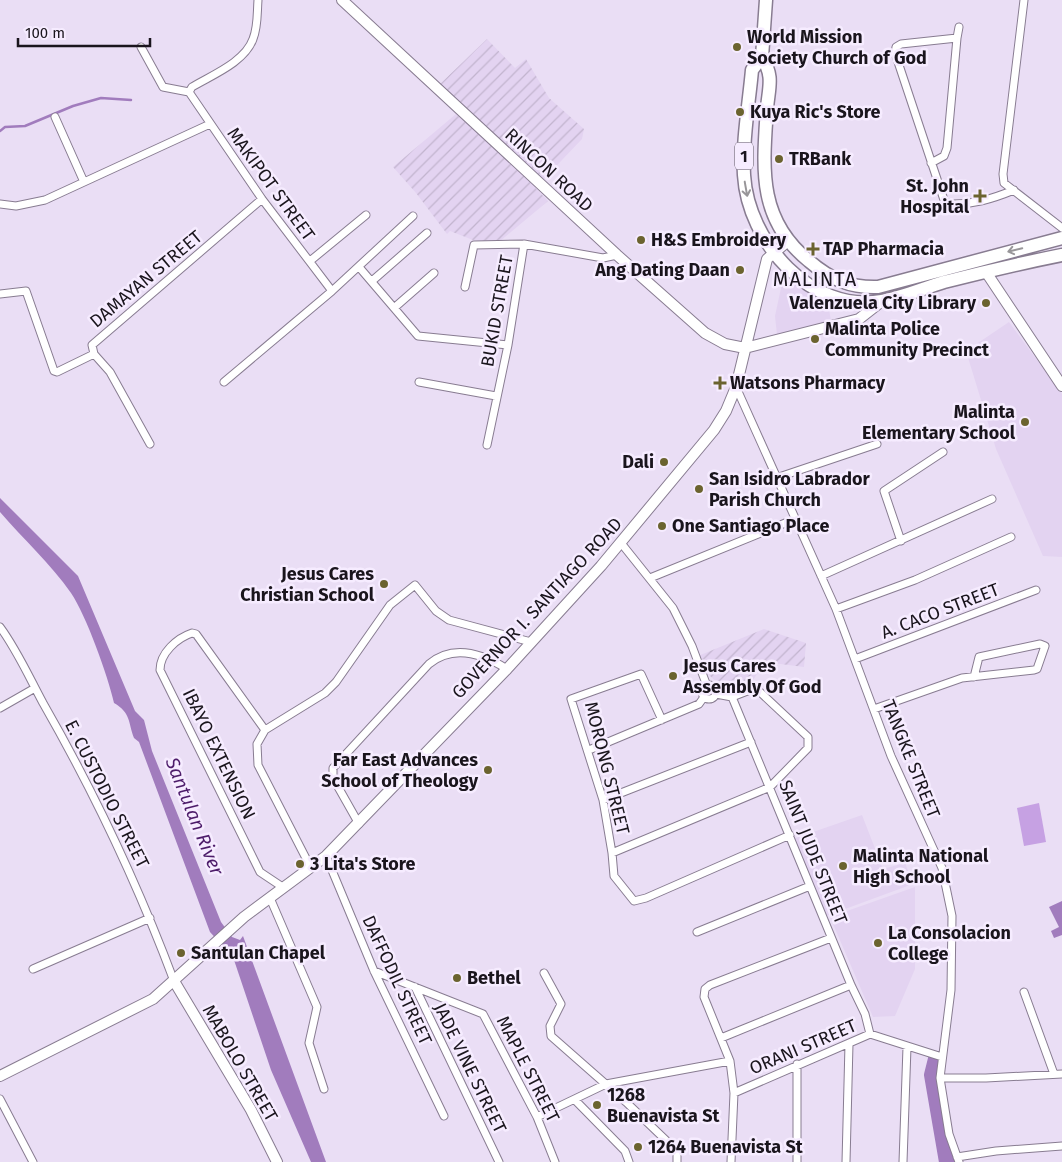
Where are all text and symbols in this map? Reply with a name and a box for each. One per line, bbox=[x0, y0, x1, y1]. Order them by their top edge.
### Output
scale bar bbox=[18, 15, 150, 47]
text: 100 m bbox=[25, 24, 65, 42]
place label: World Mission Society Church of God bbox=[747, 26, 927, 69]
marker: World Mission Society Church of God bbox=[731, 41, 743, 53]
place label: Kuya Ric's Store bbox=[750, 101, 880, 123]
marker: Kuya Ric's Store bbox=[734, 106, 746, 118]
street label: MAKIPOT STREET bbox=[222, 123, 320, 246]
street label: RINCON ROAD bbox=[500, 124, 598, 216]
road number: 1 bbox=[735, 142, 753, 170]
place label: TRBank bbox=[789, 148, 852, 170]
marker: TRBank bbox=[773, 153, 785, 165]
place label: St. John Hospital bbox=[900, 175, 970, 218]
one-way arrow bbox=[742, 181, 752, 197]
marker: St. John Hospital bbox=[973, 189, 987, 203]
street label: DAMAYAN STREET bbox=[85, 225, 207, 332]
place label: H&S Embroidery bbox=[651, 229, 787, 251]
marker: H&S Embroidery bbox=[635, 234, 647, 246]
place label: TAP Pharmacia bbox=[823, 238, 944, 260]
marker: TAP Pharmacia bbox=[807, 243, 819, 255]
one-way arrow bbox=[1007, 246, 1023, 255]
street label: BUKID STREET bbox=[476, 253, 518, 369]
place label: Ang Dating Daan bbox=[594, 259, 730, 281]
marker: Ang Dating Daan bbox=[734, 264, 746, 276]
district label: MALINTA bbox=[773, 267, 857, 291]
place label: Valenzuela City Library bbox=[789, 292, 977, 314]
marker: Valenzuela City Library bbox=[980, 297, 992, 309]
place label: Malinta Police Community Precinct bbox=[825, 318, 990, 361]
marker: Malinta Police Community Precinct bbox=[809, 333, 821, 345]
place label: Watsons Pharmacy bbox=[730, 372, 886, 394]
marker: Watsons Pharmacy bbox=[714, 377, 726, 389]
place label: Malinta Elementary School bbox=[862, 401, 1016, 444]
marker: Malinta Elementary School bbox=[1019, 416, 1031, 428]
place label: Dali bbox=[622, 451, 654, 473]
marker: Dali bbox=[658, 456, 670, 468]
place label: San Isidro Labrador Parish Church bbox=[709, 468, 871, 511]
marker: San Isidro Labrador Parish Church bbox=[693, 483, 705, 495]
street label: GOVERNOR I. SANTIAGO ROAD bbox=[447, 513, 627, 703]
place label: One Santiago Place bbox=[672, 515, 830, 537]
marker: One Santiago Place bbox=[656, 520, 668, 532]
place label: Jesus Cares Christian School bbox=[240, 563, 375, 606]
marker: Jesus Cares Christian School bbox=[378, 578, 390, 590]
street label: A. CACO STREET bbox=[878, 578, 1003, 644]
place label: Jesus Cares Assembly Of God bbox=[682, 655, 822, 698]
marker: Jesus Cares Assembly Of God bbox=[667, 670, 679, 682]
street label: IBAYO EXTENSION bbox=[178, 685, 260, 823]
street label: TANGKE STREET bbox=[877, 697, 945, 822]
street label: MORONG STREET bbox=[580, 699, 634, 837]
street label: E. CUSTODIO STREET bbox=[60, 716, 154, 872]
place label: Far East Advances School of Theology bbox=[321, 749, 479, 792]
water label: Santulan River bbox=[160, 753, 229, 879]
marker: Far East Advances School of Theology bbox=[482, 764, 494, 776]
street label: SAINT JUDE STREET bbox=[774, 777, 852, 928]
place label: Malinta National High School bbox=[853, 845, 989, 888]
place label: 3 Lita's Store bbox=[309, 853, 416, 875]
marker: 3 Lita's Store bbox=[294, 858, 306, 870]
marker: Malinta National High School bbox=[837, 860, 849, 872]
street label: DAFFODIL STREET bbox=[357, 912, 437, 1049]
place label: La Consolacion College bbox=[888, 922, 1011, 965]
marker: La Consolacion College bbox=[872, 937, 884, 949]
place label: Santulan Chapel bbox=[191, 942, 326, 964]
marker: Santulan Chapel bbox=[175, 947, 187, 959]
place label: Bethel bbox=[467, 967, 521, 989]
marker: Bethel bbox=[451, 972, 463, 984]
street label: JADE VINE STREET bbox=[429, 999, 511, 1137]
street label: MABOLO STREET bbox=[198, 1001, 283, 1126]
street label: MAPLE STREET bbox=[492, 1012, 565, 1126]
street label: ORANI STREET bbox=[746, 1014, 860, 1079]
place label: 1268 Buenavista St bbox=[607, 1084, 720, 1127]
marker: 1268 Buenavista St bbox=[591, 1099, 603, 1111]
place label: 1264 Buenavista St bbox=[648, 1136, 804, 1158]
marker: 1264 Buenavista St bbox=[632, 1141, 644, 1153]

